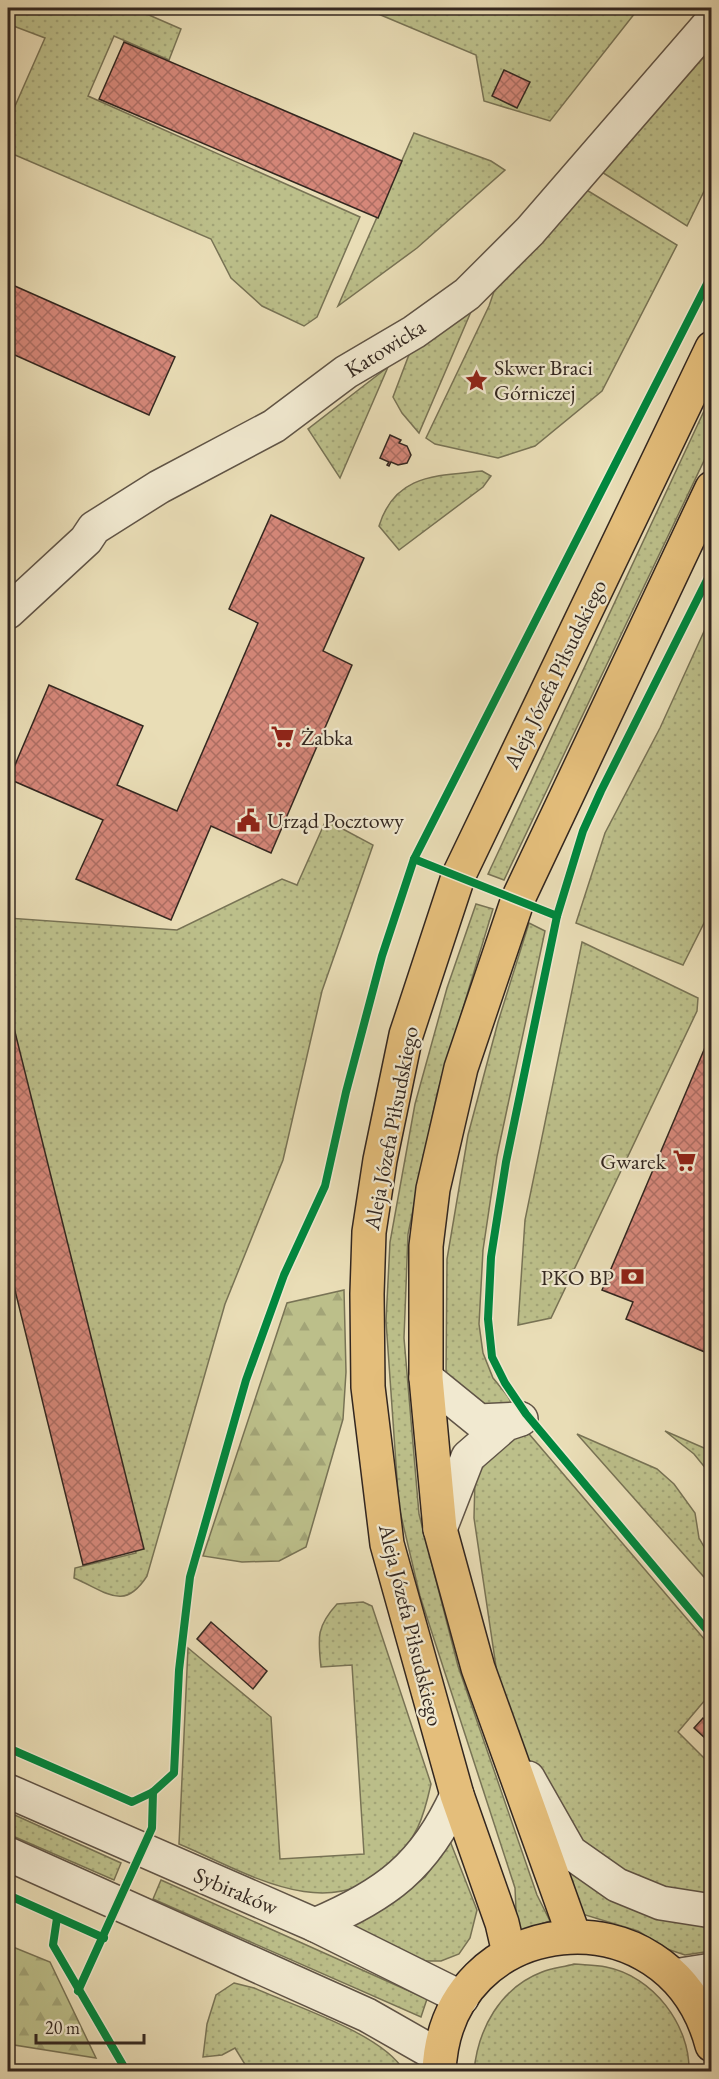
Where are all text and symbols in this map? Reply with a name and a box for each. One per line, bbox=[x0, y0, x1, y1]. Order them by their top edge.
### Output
street label: Katowicka bbox=[339, 312, 431, 384]
place label: Skwer Braci Górniczej bbox=[494, 353, 593, 407]
place icon: Skwer Braci Górniczej bbox=[463, 367, 489, 393]
street label: Aleja Józefa Piłsudskiego bbox=[496, 574, 613, 774]
place label: Żabka bbox=[301, 723, 353, 752]
supermarket icon: Żabka bbox=[270, 724, 296, 750]
place label: Urząd Pocztowy bbox=[267, 806, 404, 835]
public building icon: Urząd Pocztowy bbox=[236, 807, 262, 833]
street label: Aleja Józefa Piłsudskiego bbox=[357, 1023, 425, 1233]
place label: Gwarek bbox=[600, 1147, 667, 1176]
supermarket icon: Gwarek bbox=[671, 1148, 697, 1174]
place label: PKO BP bbox=[541, 1263, 614, 1292]
bank icon: PKO BP bbox=[619, 1264, 645, 1290]
street label: Aleja Józefa Piłsudskiego bbox=[372, 1520, 450, 1729]
street label: Sybiraków bbox=[190, 1860, 283, 1922]
scale bar bbox=[36, 2007, 144, 2045]
text: 20 m bbox=[45, 2016, 80, 2039]

